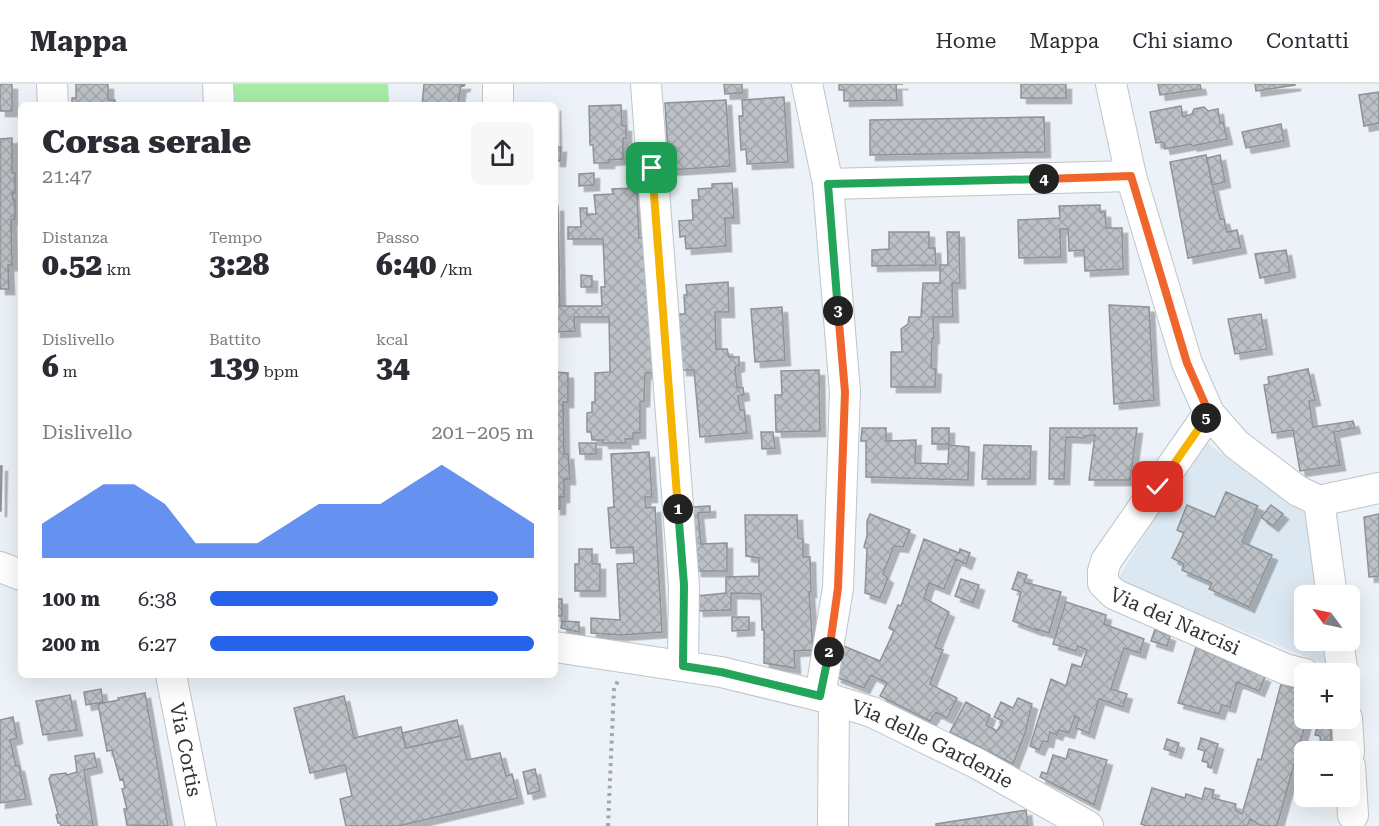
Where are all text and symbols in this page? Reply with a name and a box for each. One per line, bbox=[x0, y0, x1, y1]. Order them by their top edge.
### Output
text: Mappa bbox=[30, 25, 128, 58]
text: Home bbox=[935, 29, 996, 53]
text: Mappa bbox=[1029, 29, 1099, 53]
text: Chi siamo bbox=[1132, 29, 1233, 53]
text: Contatti bbox=[1266, 29, 1349, 53]
text: Corsa serale bbox=[42, 122, 251, 161]
button: share bbox=[471, 122, 534, 185]
pin bbox=[626, 142, 677, 193]
icon: arrive bbox=[635, 151, 668, 184]
text: 21:47 bbox=[42, 164, 92, 188]
pin: 4 bbox=[1029, 164, 1059, 194]
text: 4 bbox=[1040, 169, 1048, 188]
text: Distanza bbox=[42, 228, 108, 247]
text: Tempo bbox=[209, 228, 262, 247]
text: Passo bbox=[376, 228, 419, 247]
text: 0.52 bbox=[42, 247, 102, 282]
text: 3:28 bbox=[209, 247, 269, 282]
text: 6:40 bbox=[376, 247, 436, 282]
text: km bbox=[102, 260, 131, 279]
text: /km bbox=[436, 260, 473, 279]
pin: 3 bbox=[823, 296, 853, 326]
text: 3 bbox=[834, 301, 842, 320]
text: Dislivello bbox=[42, 330, 114, 349]
text: Battito bbox=[209, 330, 261, 349]
text: kcal bbox=[376, 330, 408, 349]
text: 6 bbox=[42, 349, 59, 384]
text: 139 bbox=[209, 349, 259, 384]
text: 34 bbox=[376, 349, 410, 384]
text: m bbox=[59, 362, 77, 381]
text: bpm bbox=[259, 362, 299, 381]
pin: 5 bbox=[1191, 403, 1221, 433]
text: 5 bbox=[1202, 408, 1210, 427]
text: Dislivello bbox=[42, 420, 133, 444]
text: 201–205 m bbox=[431, 420, 534, 444]
pin bbox=[1132, 461, 1183, 512]
icon: check bbox=[1141, 470, 1174, 503]
pin: 1 bbox=[663, 494, 693, 524]
text: 1 bbox=[674, 499, 682, 518]
street label: Via dei Narcisi bbox=[1106, 582, 1244, 660]
north arrow bbox=[1294, 585, 1360, 651]
map controls bbox=[1294, 585, 1360, 807]
text: 100 m bbox=[42, 587, 100, 611]
text: 6:38 bbox=[138, 587, 177, 611]
text: 200 m bbox=[42, 632, 100, 656]
text: 6:27 bbox=[138, 632, 177, 656]
pin: 2 bbox=[814, 637, 844, 667]
text: 2 bbox=[825, 642, 833, 661]
button: + bbox=[1294, 663, 1360, 729]
street label: Via delle Gardenie bbox=[849, 694, 1017, 793]
street label: Via Cortis bbox=[165, 701, 207, 798]
button: − bbox=[1294, 741, 1360, 807]

